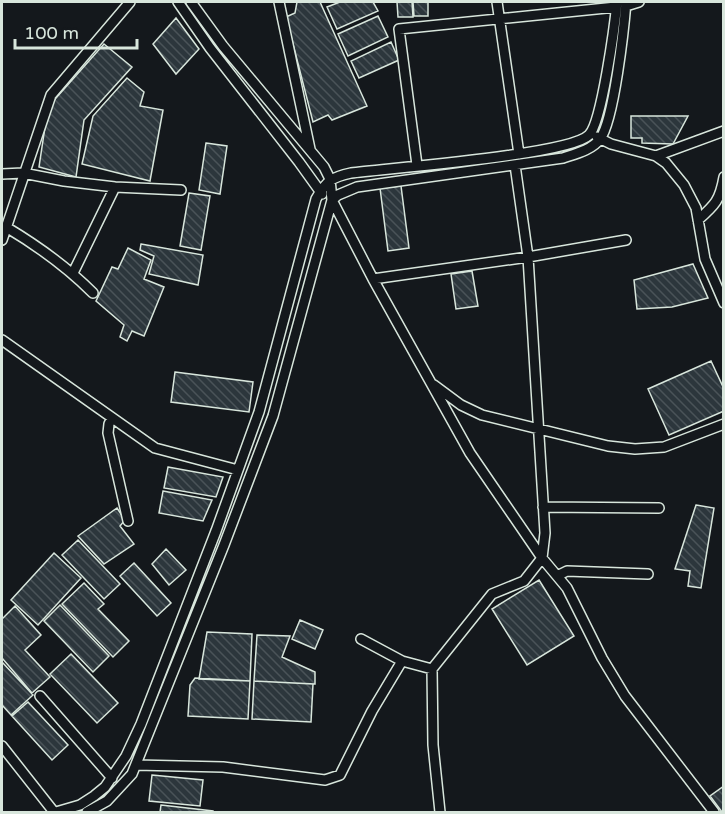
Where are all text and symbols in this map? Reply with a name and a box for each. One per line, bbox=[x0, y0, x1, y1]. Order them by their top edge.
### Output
scale bar bbox=[15, 12, 136, 50]
text: 100 m bbox=[24, 22, 79, 44]

